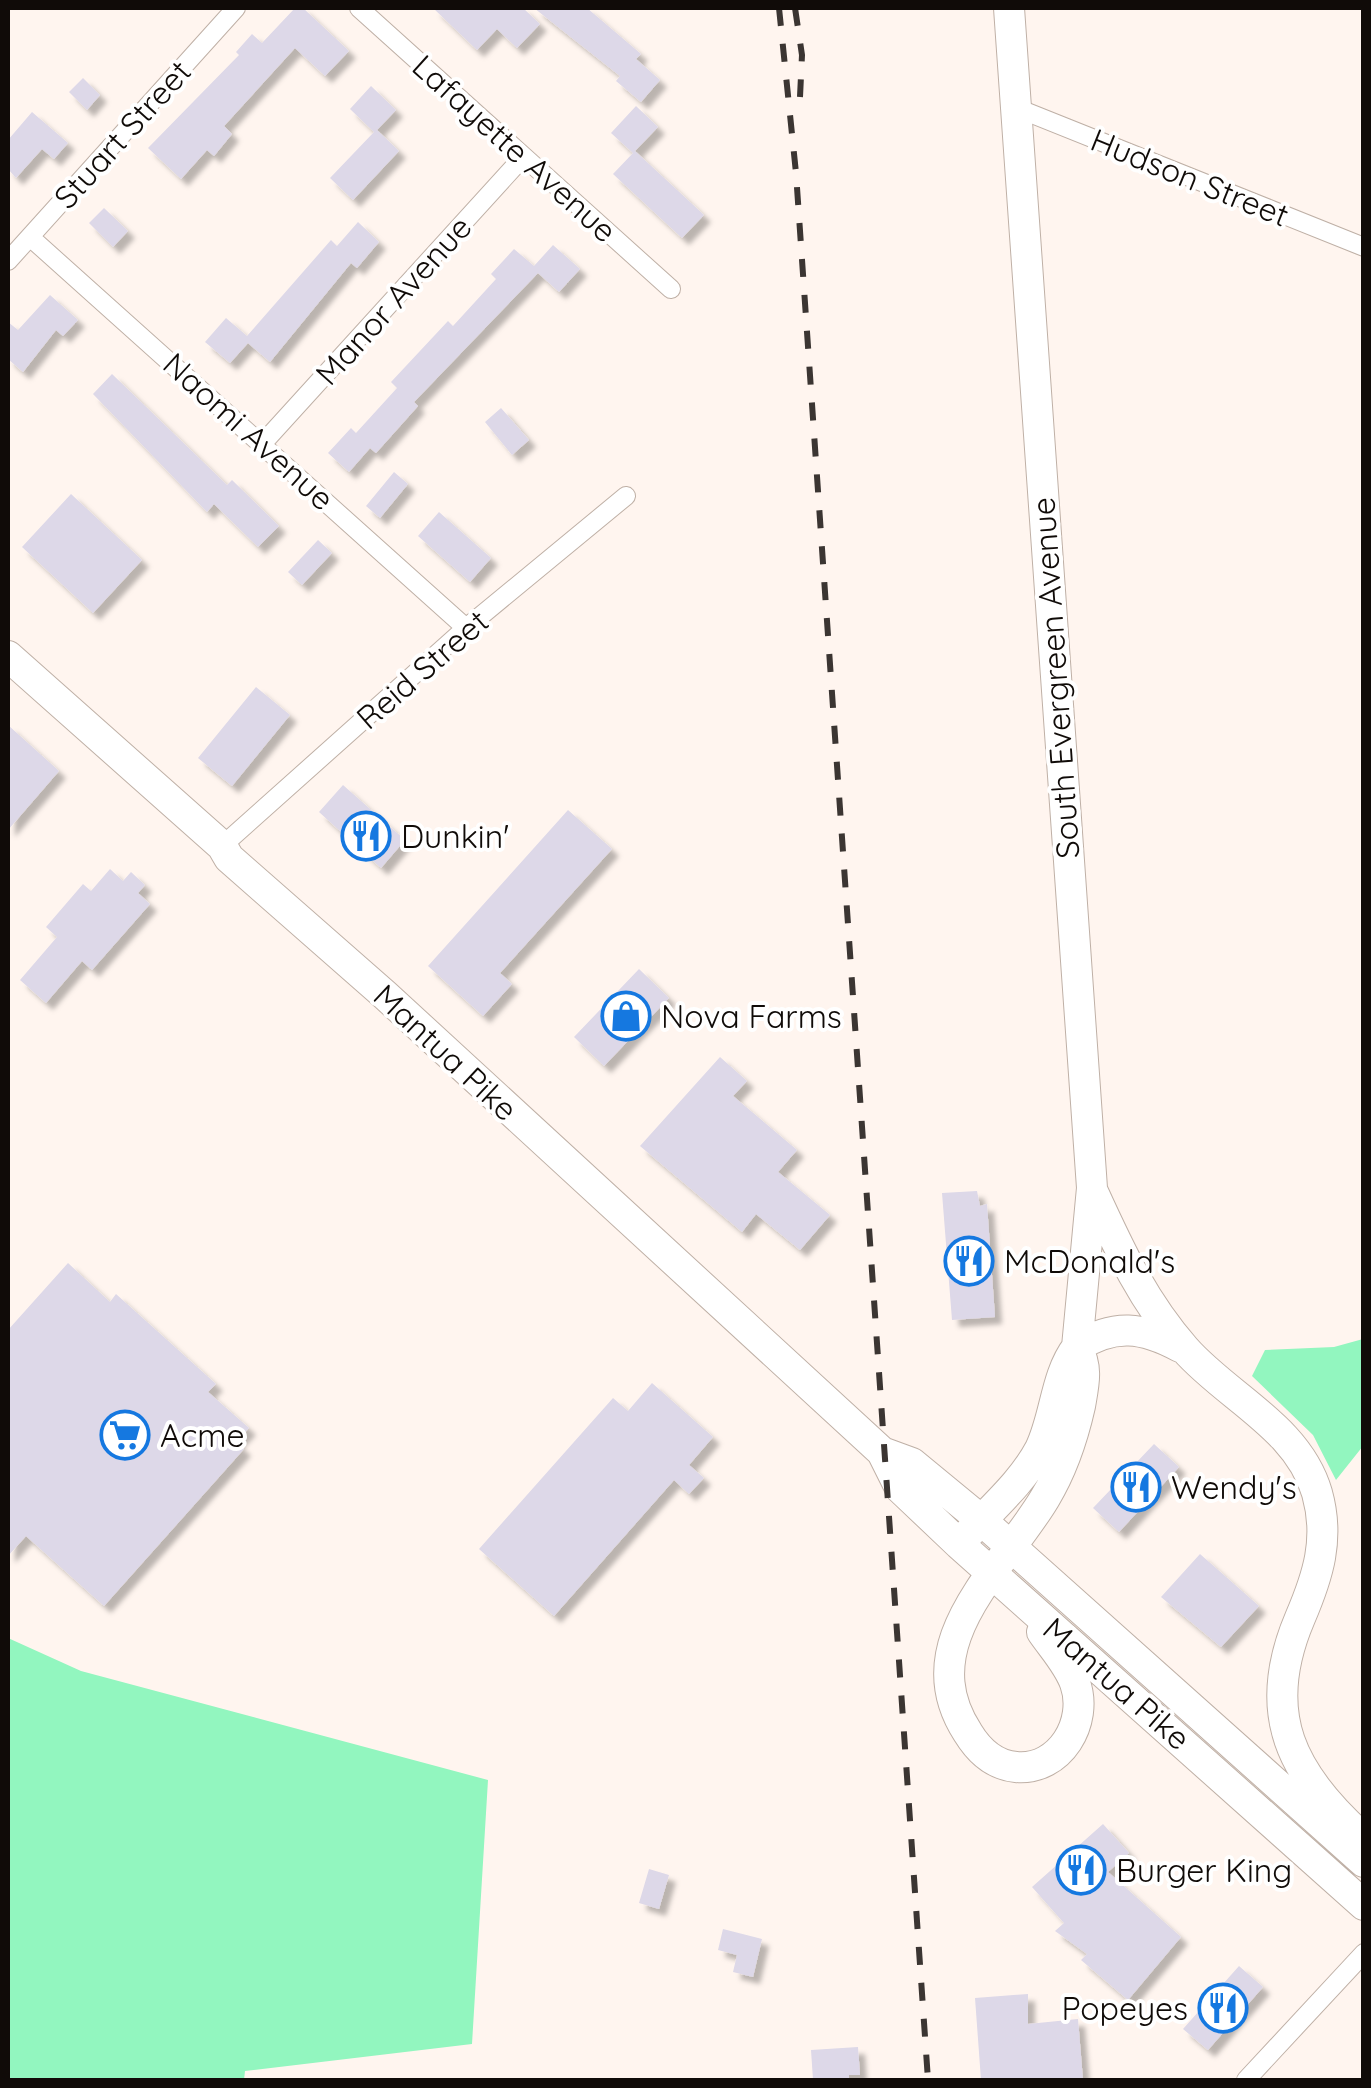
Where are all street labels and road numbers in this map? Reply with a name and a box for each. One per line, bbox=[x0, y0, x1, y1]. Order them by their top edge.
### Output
street label: Lafayette Avenue bbox=[405, 46, 625, 250]
street label: Stuart Street bbox=[45, 52, 199, 216]
street label: Hudson Street bbox=[1085, 119, 1295, 235]
street label: Manor Avenue bbox=[306, 207, 480, 393]
street label: Naomi Avenue bbox=[155, 344, 343, 518]
street label: South Evergreen Avenue bbox=[1022, 496, 1088, 860]
street label: Reid Street bbox=[348, 601, 496, 737]
street label: Mantua Pike bbox=[366, 975, 526, 1129]
street label: Mantua Pike bbox=[1035, 1608, 1199, 1758]

